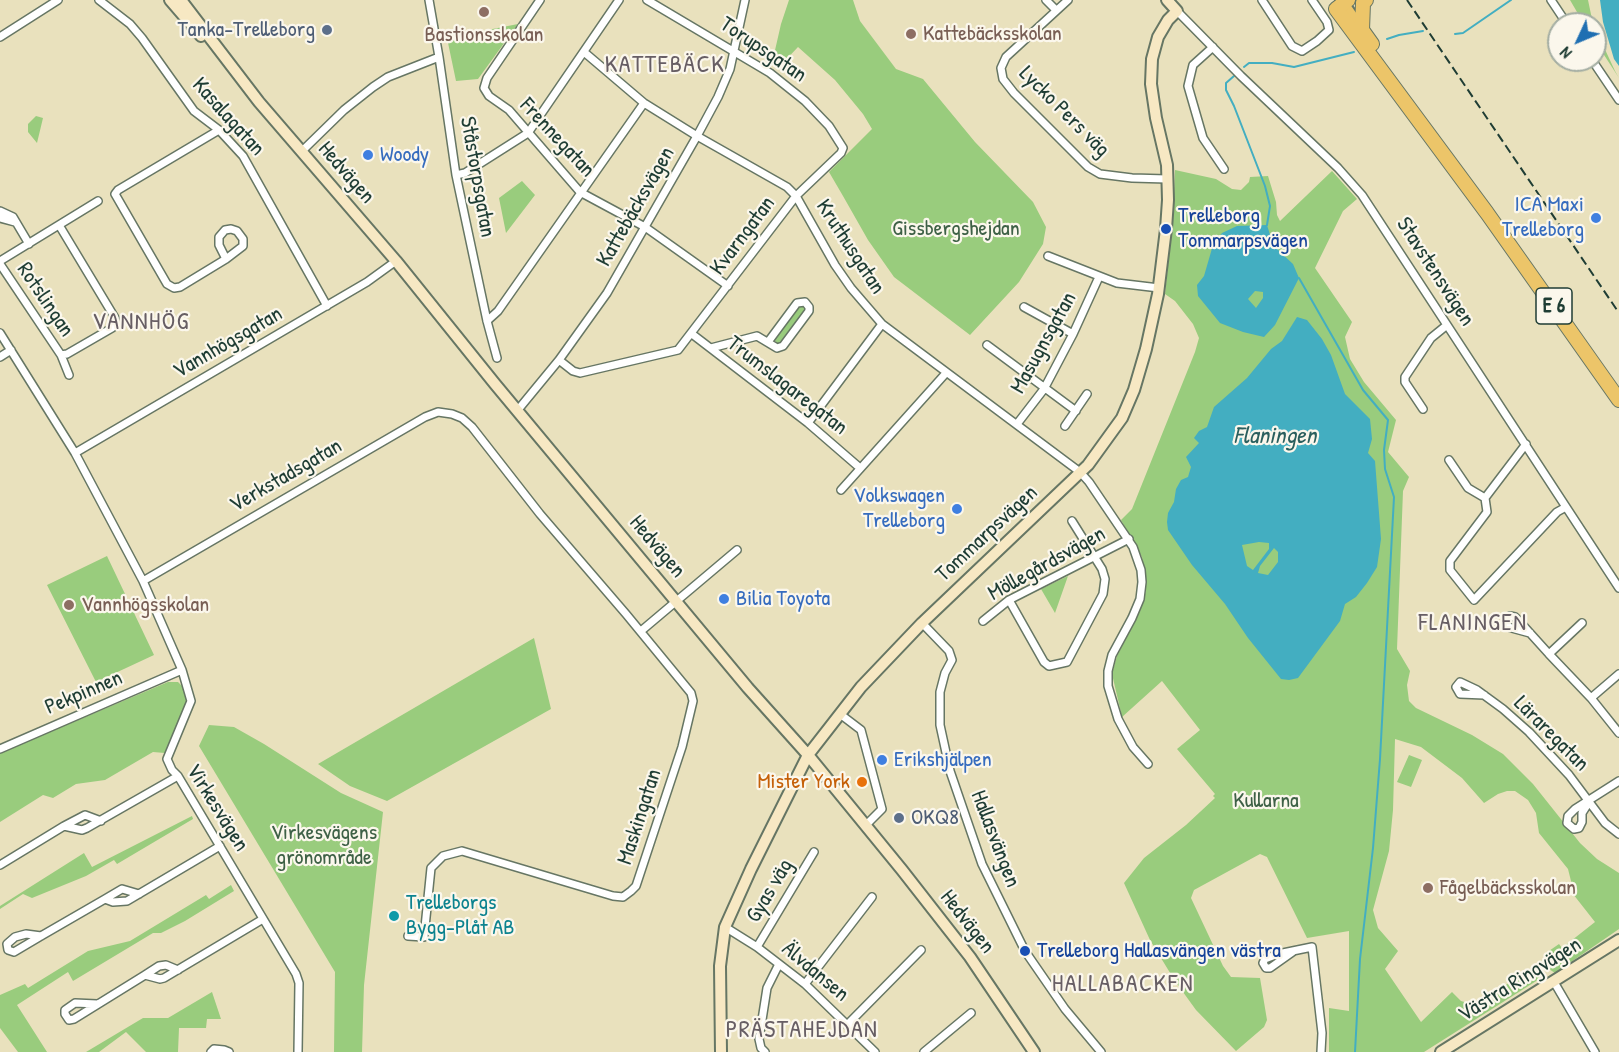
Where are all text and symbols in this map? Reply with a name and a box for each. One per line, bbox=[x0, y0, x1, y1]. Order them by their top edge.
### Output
marker: Bastionsskolan bbox=[477, 5, 491, 19]
street label: Torupsgatan bbox=[715, 11, 811, 89]
north arrow bbox=[1547, 12, 1607, 72]
place label: Tanka-Trelleborg bbox=[178, 17, 315, 43]
place label: Kattebäcksskolan bbox=[923, 21, 1062, 47]
place label: Bastionsskolan bbox=[425, 22, 543, 48]
marker: Tanka-Trelleborg bbox=[320, 23, 334, 37]
marker: Kattebäcksskolan bbox=[904, 27, 918, 41]
text: N bbox=[1555, 42, 1576, 64]
district label: KATTEBÄCK bbox=[605, 52, 725, 80]
street label: Lycko Pers väg bbox=[1013, 61, 1115, 163]
street label: Kasalagatan bbox=[186, 72, 270, 162]
street label: Frennegatan bbox=[514, 93, 600, 183]
street label: Ståstorpsgatan bbox=[453, 115, 501, 239]
street label: Hedvägen bbox=[312, 137, 380, 209]
place label: Woody bbox=[380, 142, 429, 168]
street label: Kattebäcksvägen bbox=[591, 142, 681, 272]
marker: Woody bbox=[361, 148, 375, 162]
street label: Kvarngatan bbox=[705, 191, 781, 281]
place label: ICA Maxi Trelleborg bbox=[1502, 192, 1584, 243]
street label: Kruthusgatan bbox=[810, 195, 890, 299]
place label: Trelleborg Tommarpsvägen bbox=[1178, 203, 1308, 254]
marker: ICA Maxi Trelleborg bbox=[1589, 211, 1603, 225]
street label: Stavstensvägen bbox=[1390, 213, 1480, 331]
park label: Gissbergshejdan bbox=[892, 216, 1020, 242]
marker: Trelleborg Tommarpsvägen bbox=[1159, 222, 1173, 236]
street label: Rotslingan bbox=[11, 258, 79, 342]
street label: Masugnsgatan bbox=[1005, 288, 1083, 398]
road number: E 6 bbox=[1536, 288, 1572, 324]
street label: Vannhögsgatan bbox=[169, 301, 287, 385]
district label: VANNHÖG bbox=[92, 309, 190, 337]
street label: Trumslagaregatan bbox=[721, 331, 853, 441]
water label: Flaningen bbox=[1234, 423, 1316, 451]
street label: Verkstadsgatan bbox=[225, 433, 347, 519]
street label: Tommarpsvägen bbox=[930, 480, 1044, 588]
place label: Volkswagen Trelleborg bbox=[853, 483, 945, 534]
marker: Volkswagen Trelleborg bbox=[950, 502, 964, 516]
street label: Hedvägen bbox=[623, 510, 691, 584]
street label: Möllegårdsvägen bbox=[984, 521, 1110, 607]
place label: Bilia Toyota bbox=[736, 586, 830, 612]
place label: Vannhögsskolan bbox=[81, 592, 209, 618]
marker: Bilia Toyota bbox=[717, 592, 731, 606]
marker: Vannhögsskolan bbox=[62, 598, 76, 612]
district label: FLANINGEN bbox=[1418, 610, 1528, 638]
street label: Pekpinnen bbox=[41, 665, 127, 721]
street label: Läraregatan bbox=[1508, 691, 1594, 777]
place label: Erikshjälpen bbox=[894, 747, 992, 773]
marker: Erikshjälpen bbox=[875, 753, 889, 767]
street label: Virkesvägen bbox=[180, 759, 254, 857]
street label: Maskingatan bbox=[612, 766, 668, 868]
place label: Mister York bbox=[757, 769, 850, 795]
marker: Mister York bbox=[855, 775, 869, 789]
street label: Hallasvängen bbox=[965, 787, 1025, 891]
park label: Kullarna bbox=[1233, 788, 1299, 814]
place label: OKQ8 bbox=[911, 805, 959, 831]
marker: OKQ8 bbox=[892, 811, 906, 825]
park label: Virkesvägens grönområde bbox=[271, 820, 377, 872]
street label: Gyas väg bbox=[741, 855, 799, 927]
place label: Fågelbäcksskolan bbox=[1440, 875, 1576, 901]
marker: Fågelbäcksskolan bbox=[1421, 881, 1435, 895]
street label: Hedvägen bbox=[934, 885, 1000, 959]
place label: Trelleborgs Bygg-Plåt AB bbox=[406, 890, 515, 942]
marker: Trelleborgs Bygg-Plåt AB bbox=[387, 909, 401, 923]
street label: Västra Ringvägen bbox=[1454, 932, 1586, 1028]
street label: Älvdansen bbox=[776, 936, 854, 1008]
place label: Trelleborg Hallasvängen västra bbox=[1037, 938, 1281, 964]
marker: Trelleborg Hallasvängen västra bbox=[1018, 944, 1032, 958]
district label: HALLABACKEN bbox=[1052, 971, 1194, 999]
district label: PRÄSTAHEJDAN bbox=[726, 1017, 878, 1045]

